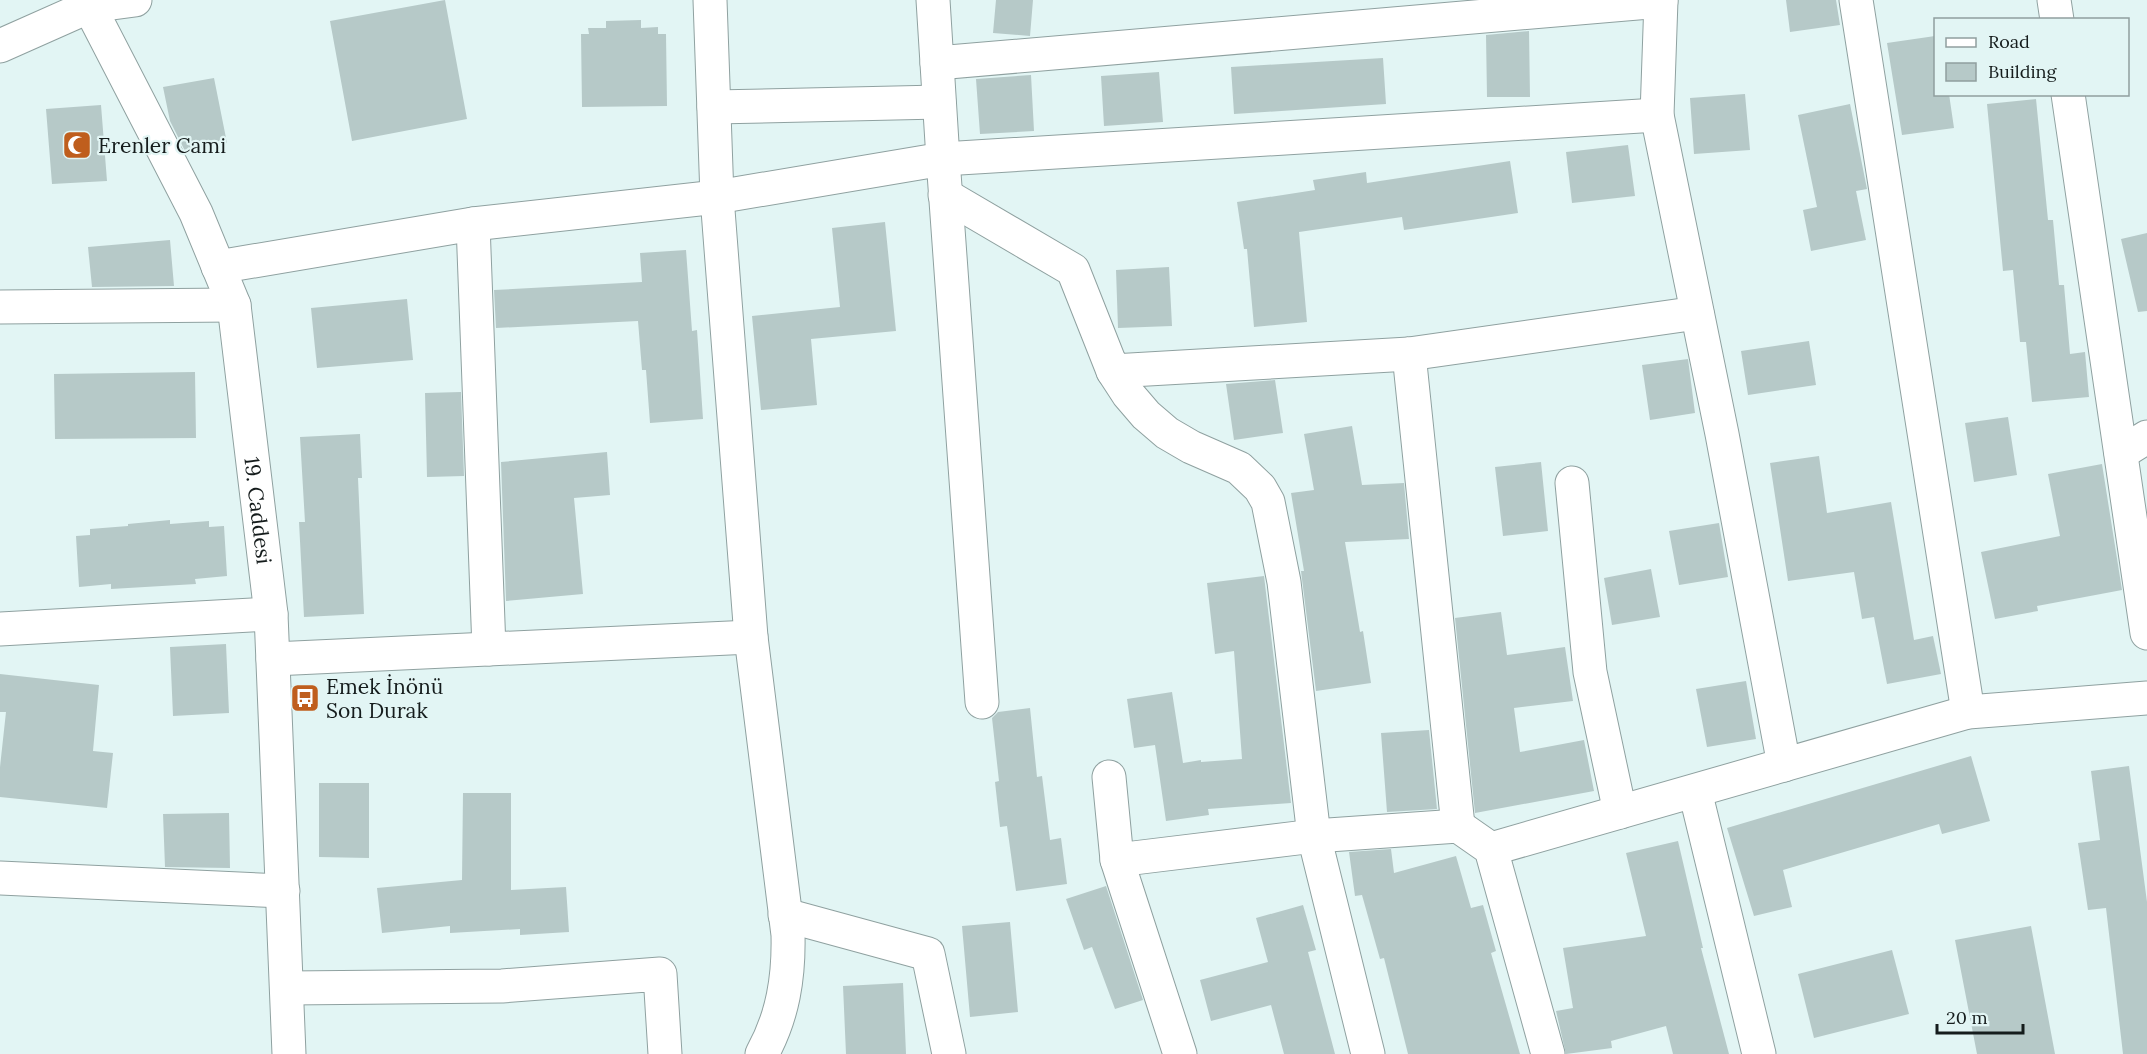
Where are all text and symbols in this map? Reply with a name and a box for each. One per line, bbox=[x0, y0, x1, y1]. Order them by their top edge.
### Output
legend bbox=[1934, 18, 2129, 96]
text: Road bbox=[1988, 30, 2030, 53]
text: Building bbox=[1988, 60, 2058, 83]
mosque icon: Erenler Cami bbox=[61, 129, 93, 161]
place label: Erenler Cami bbox=[98, 132, 226, 159]
street label: 19. Caddesi bbox=[239, 455, 278, 566]
place label: Emek İnönü Son Durak bbox=[326, 673, 443, 724]
bus stop icon: Emek İnönü Son Durak bbox=[289, 682, 321, 714]
scale bar bbox=[1937, 997, 2022, 1035]
text: 20 m bbox=[1946, 1006, 1988, 1029]

